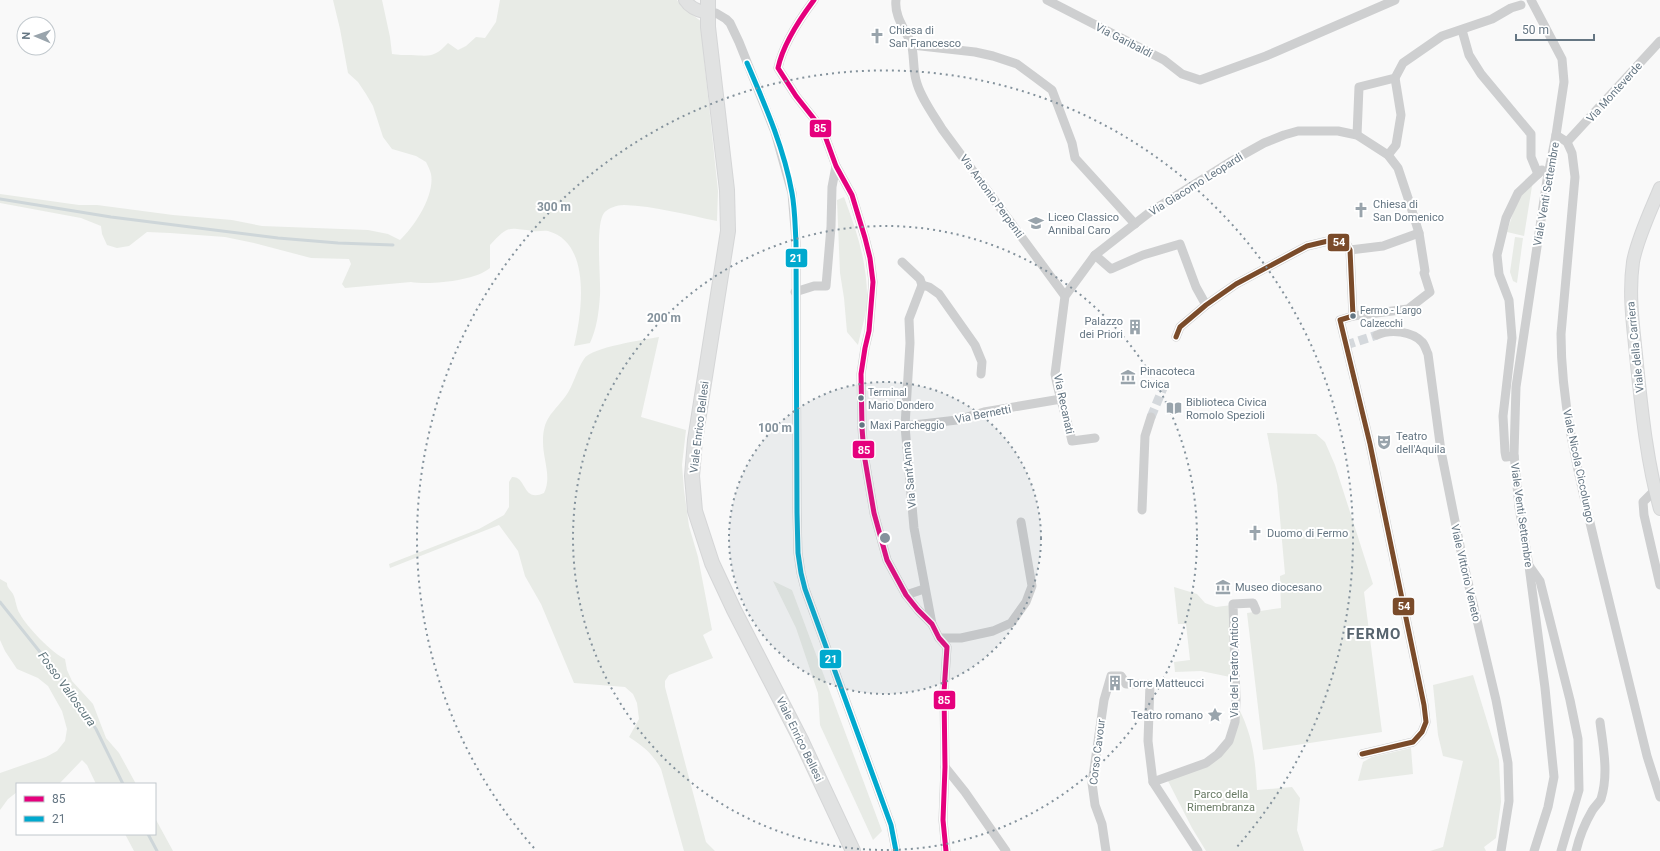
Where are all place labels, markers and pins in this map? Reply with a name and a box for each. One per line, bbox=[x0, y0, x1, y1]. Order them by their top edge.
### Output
place label: Chiesa di San Francesco bbox=[889, 24, 961, 50]
church icon: Chiesa di San Francesco bbox=[868, 27, 886, 45]
place label: Chiesa di San Domenico bbox=[1373, 198, 1444, 224]
church icon: Chiesa di San Domenico bbox=[1352, 201, 1370, 219]
place label: Liceo Classico Annibal Caro bbox=[1048, 211, 1119, 237]
school or university icon: Liceo Classico Annibal Caro bbox=[1027, 214, 1045, 232]
place label: Fermo - Largo Calzecchi bbox=[1360, 305, 1422, 329]
marker: Fermo - Largo Calzecchi bbox=[1348, 311, 1358, 321]
place label: Palazzo dei Priori bbox=[1080, 315, 1123, 341]
building icon: Palazzo dei Priori bbox=[1126, 318, 1144, 336]
place label: Pinacoteca Civica bbox=[1140, 365, 1195, 391]
museum icon: Pinacoteca Civica bbox=[1119, 368, 1137, 386]
place label: Terminal Mario Dondero bbox=[868, 387, 934, 411]
marker: Terminal Mario Dondero bbox=[856, 393, 866, 403]
place label: Biblioteca Civica Romolo Spezioli bbox=[1186, 396, 1267, 422]
library icon: Biblioteca Civica Romolo Spezioli bbox=[1165, 399, 1183, 417]
marker: Maxi Parcheggio bbox=[857, 420, 867, 430]
place label: Maxi Parcheggio bbox=[870, 420, 945, 431]
place label: Teatro dell'Aquila bbox=[1396, 430, 1446, 456]
theatre icon: Teatro dell'Aquila bbox=[1375, 433, 1393, 451]
church icon: Duomo di Fermo bbox=[1246, 524, 1264, 542]
place label: Duomo di Fermo bbox=[1267, 527, 1348, 540]
centre of rings bbox=[878, 531, 892, 545]
museum icon: Museo diocesano bbox=[1214, 578, 1232, 596]
place label: Museo diocesano bbox=[1235, 581, 1322, 594]
building icon: Torre Matteucci bbox=[1106, 674, 1124, 692]
place label: Torre Matteucci bbox=[1127, 677, 1204, 690]
place icon: Teatro romano bbox=[1206, 706, 1224, 724]
place label: Teatro romano bbox=[1131, 709, 1203, 722]

